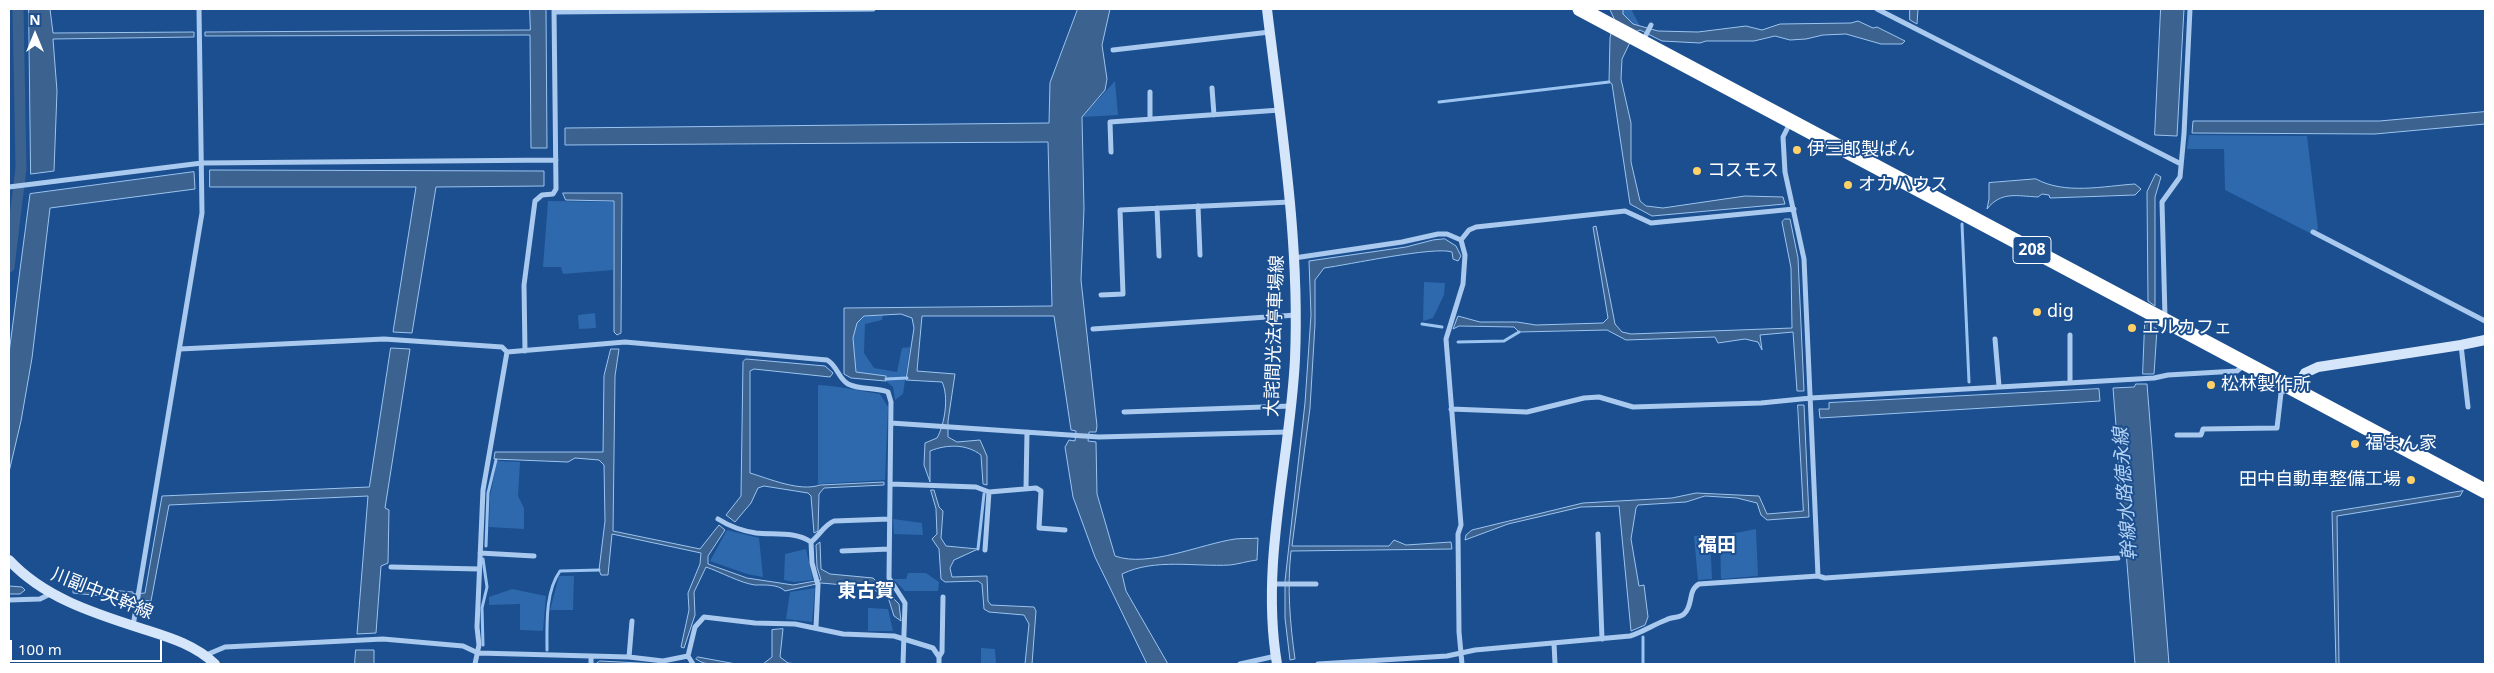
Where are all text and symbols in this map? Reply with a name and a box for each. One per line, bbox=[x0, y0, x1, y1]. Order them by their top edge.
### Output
north arrow bbox=[10, 10, 60, 60]
text: N bbox=[29, 10, 41, 29]
place label: 伊三郎製ぱん bbox=[1807, 139, 1915, 161]
marker: 伊三郎製ぱん bbox=[1791, 144, 1803, 156]
place label: コスモス bbox=[1707, 160, 1779, 182]
marker: コスモス bbox=[1691, 165, 1703, 177]
place label: オカハウス bbox=[1858, 174, 1948, 196]
marker: オカハウス bbox=[1842, 179, 1854, 191]
road number: 208 bbox=[2013, 236, 2051, 264]
street label: 大詫間光法停車場線 bbox=[1261, 255, 1289, 417]
place label: dig bbox=[2047, 301, 2074, 323]
marker: dig bbox=[2031, 306, 2043, 318]
place label: エルカフェ bbox=[2142, 317, 2232, 339]
marker: エルカフェ bbox=[2126, 322, 2138, 334]
place label: 松林製作所 bbox=[2221, 374, 2311, 396]
marker: 松林製作所 bbox=[2205, 379, 2217, 391]
water label: 幹線水路徳永線 bbox=[2110, 427, 2142, 561]
place label: 福まん家 bbox=[2365, 433, 2437, 455]
marker: 福まん家 bbox=[2349, 438, 2361, 450]
place label: 田中自動車整備工場 bbox=[2239, 469, 2401, 491]
marker: 田中自動車整備工場 bbox=[2405, 474, 2417, 486]
district label: 福田 bbox=[1698, 535, 1736, 557]
street label: 川副中央幹線 bbox=[48, 564, 156, 624]
district label: 東古賀 bbox=[838, 581, 894, 603]
scale bar bbox=[12, 630, 165, 662]
text: 100 m bbox=[18, 639, 62, 659]

